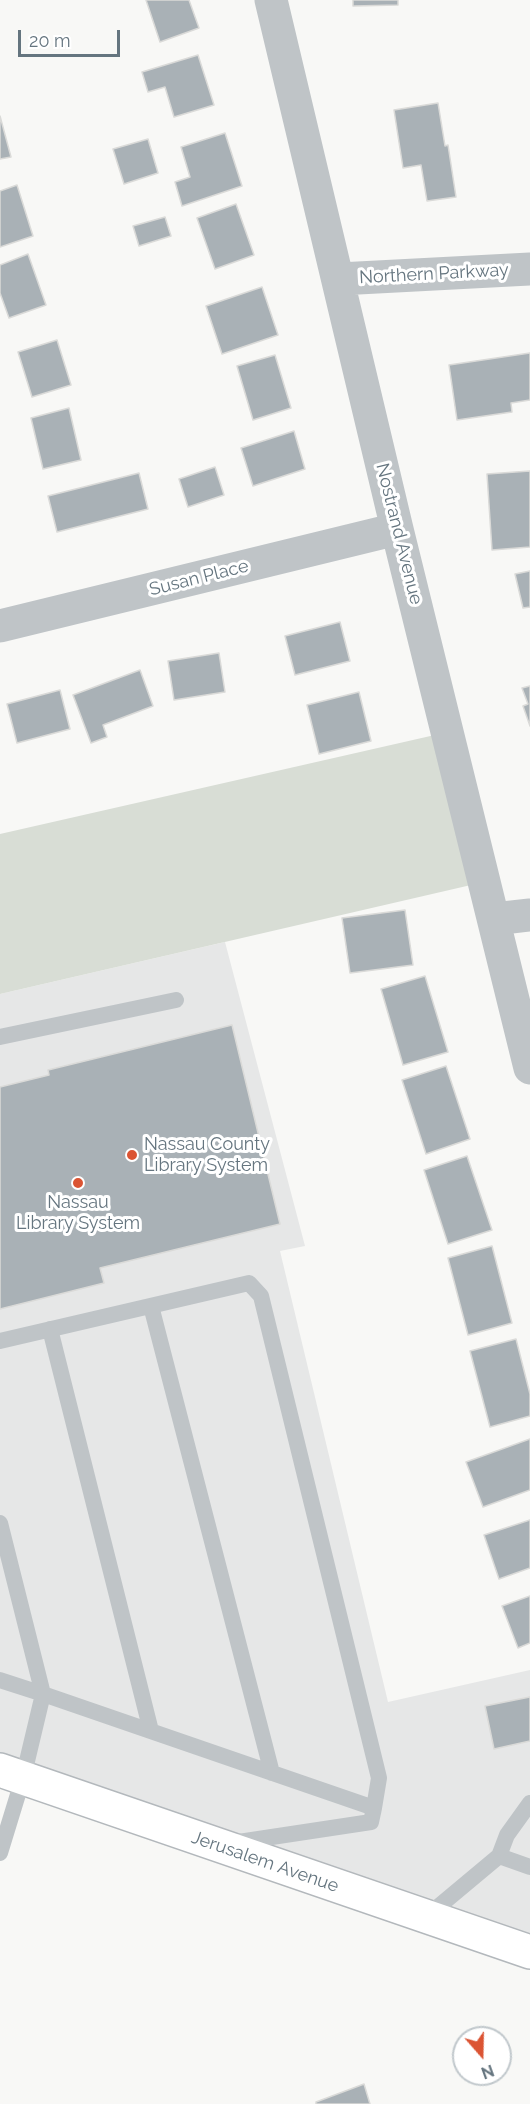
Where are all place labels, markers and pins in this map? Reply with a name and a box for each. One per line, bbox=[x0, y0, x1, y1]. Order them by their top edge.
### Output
place label: Nassau County Library System bbox=[144, 1134, 270, 1176]
marker: Nassau County Library System bbox=[125, 1148, 139, 1162]
marker: Nassau Library System bbox=[71, 1176, 85, 1190]
place label: Nassau Library System bbox=[16, 1192, 140, 1234]

